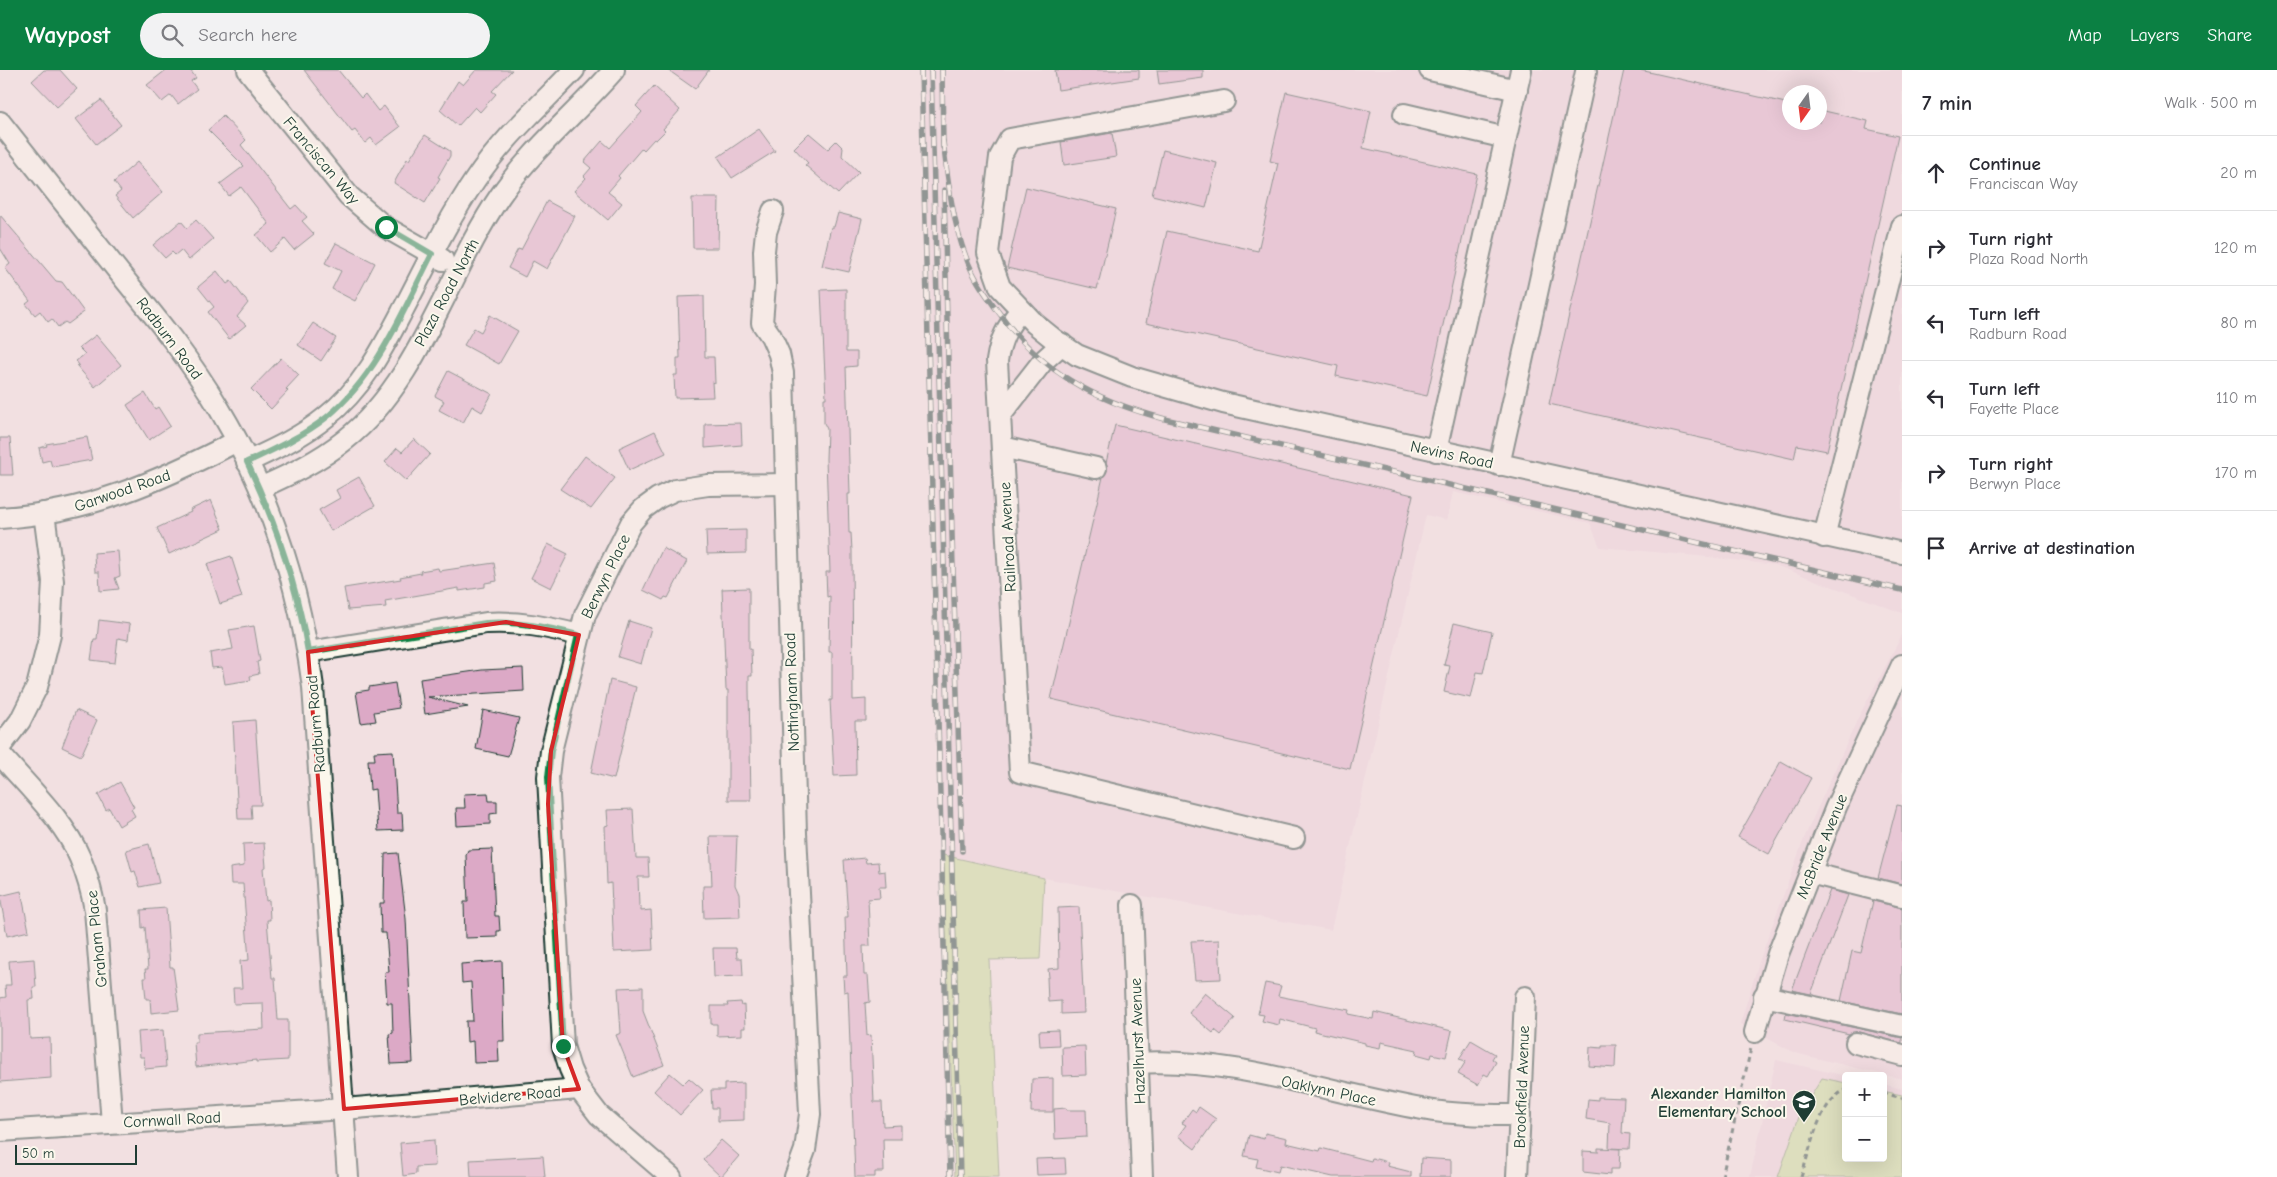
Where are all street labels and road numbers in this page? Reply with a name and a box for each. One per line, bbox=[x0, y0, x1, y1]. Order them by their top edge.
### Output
street label: Franciscan Way bbox=[279, 113, 364, 209]
street label: Plaza Road North bbox=[411, 236, 483, 349]
street label: Radburn Road bbox=[133, 294, 206, 383]
street label: Nevins Road bbox=[1409, 437, 1495, 473]
street label: Garwood Road bbox=[72, 466, 173, 516]
street label: Railroad Avenue bbox=[996, 482, 1020, 592]
street label: Berwyn Place bbox=[578, 531, 634, 622]
street label: Nottingham Road bbox=[781, 632, 803, 752]
street label: Radburn Road bbox=[303, 674, 329, 773]
street label: McBride Avenue bbox=[1793, 791, 1851, 901]
street label: Graham Place bbox=[83, 889, 111, 988]
street label: Hazelhurst Avenue bbox=[1127, 978, 1149, 1104]
street label: Brookfield Avenue bbox=[1511, 1025, 1533, 1149]
street label: Oaklynn Place bbox=[1280, 1072, 1378, 1110]
street label: Belvidere Road bbox=[458, 1083, 562, 1109]
street label: Cornwall Road bbox=[123, 1108, 221, 1132]

